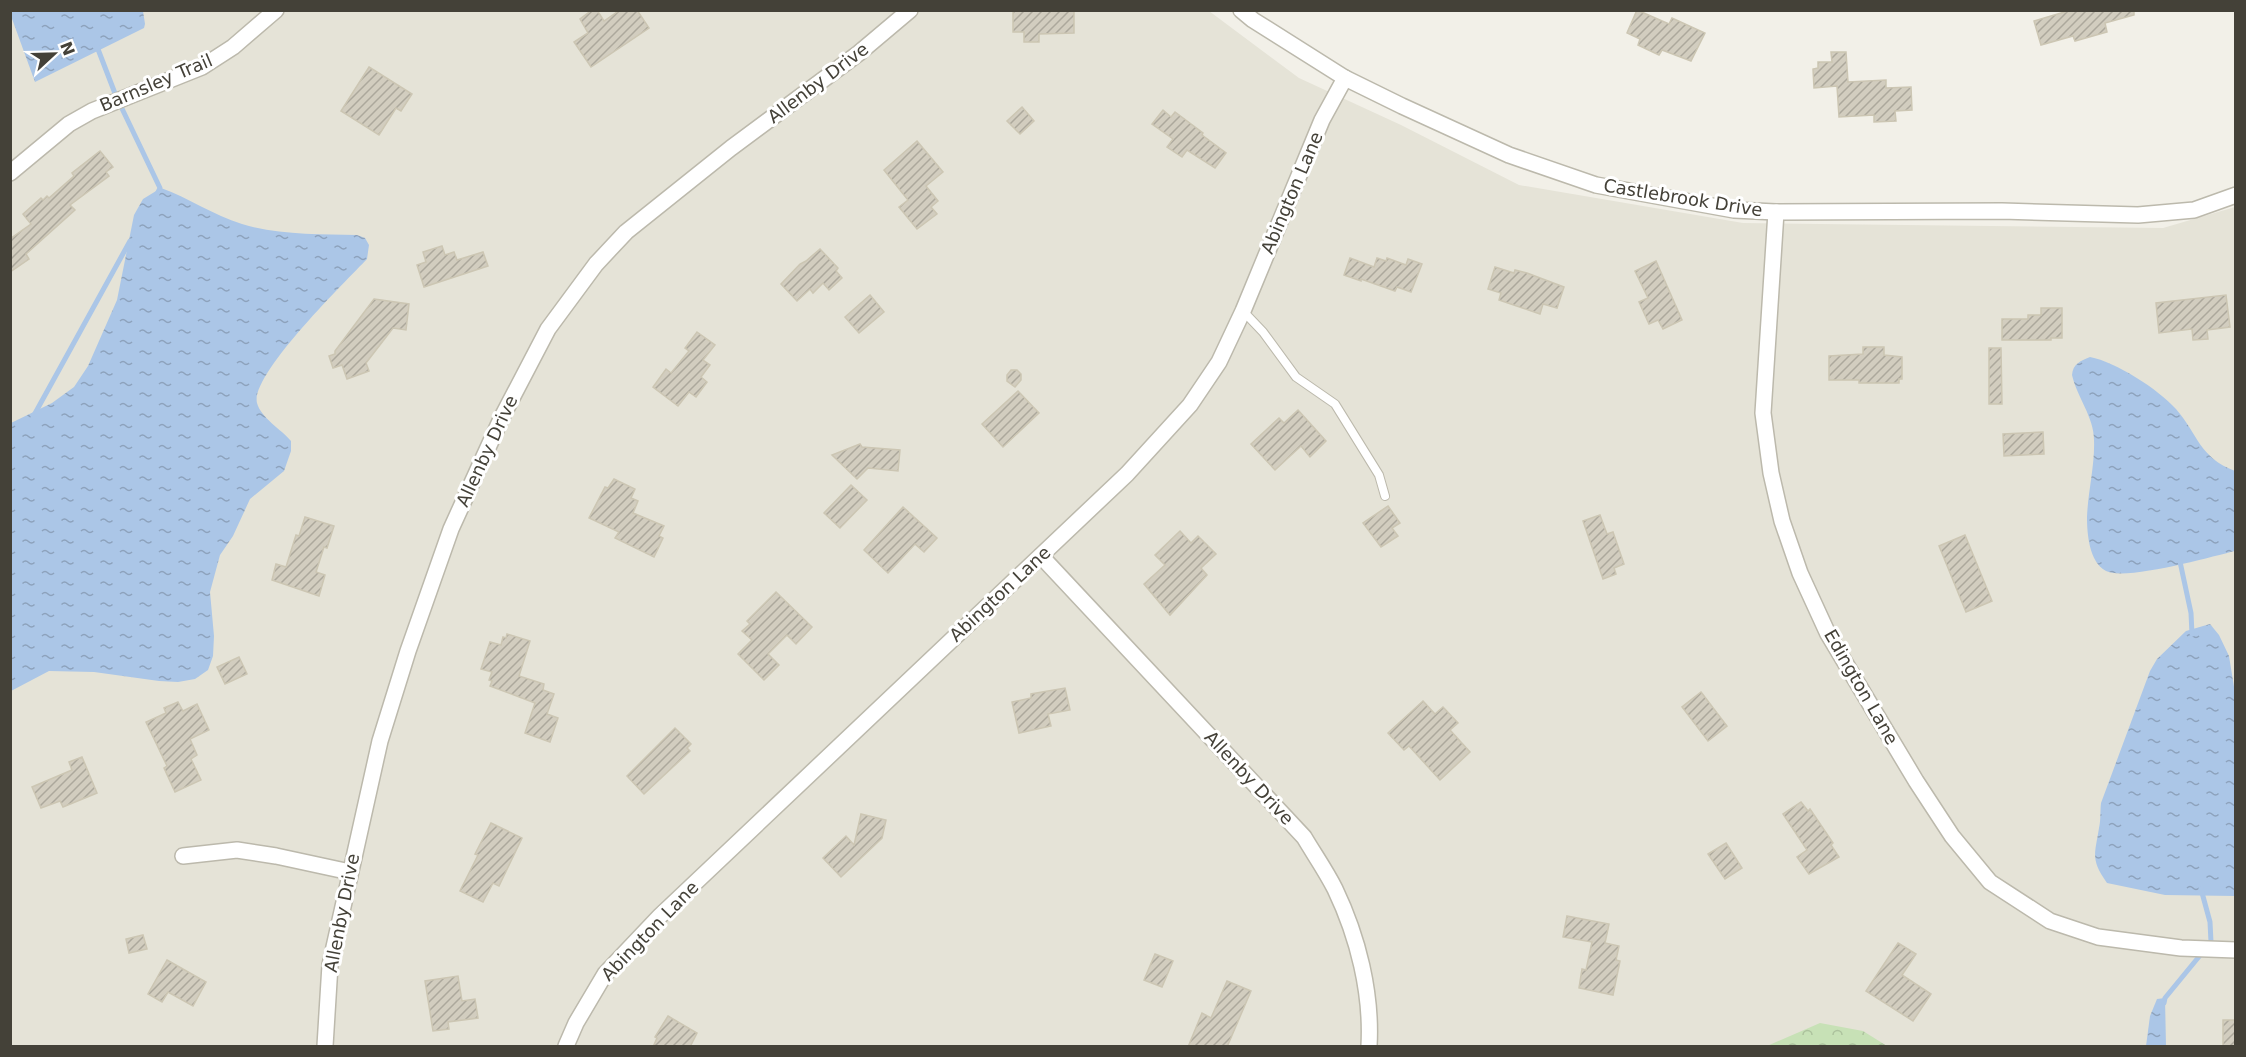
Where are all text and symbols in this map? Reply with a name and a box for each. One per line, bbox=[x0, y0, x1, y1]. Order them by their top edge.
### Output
north arrow bbox=[24, 24, 84, 84]
street label: Allenby Drive bbox=[763, 38, 872, 127]
text: N bbox=[56, 39, 79, 58]
street label: Barnsley Trail bbox=[96, 49, 215, 116]
street label: Abington Lane bbox=[1256, 129, 1327, 257]
street label: Castlebrook Drive bbox=[1602, 175, 1764, 220]
street label: Allenby Drive bbox=[452, 392, 522, 510]
street label: Abington Lane bbox=[945, 542, 1054, 646]
street label: Edington Lane bbox=[1820, 625, 1903, 748]
street label: Allenby Drive bbox=[1201, 726, 1298, 829]
street label: Allenby Drive bbox=[320, 852, 363, 974]
street label: Abington Lane bbox=[597, 876, 702, 985]

